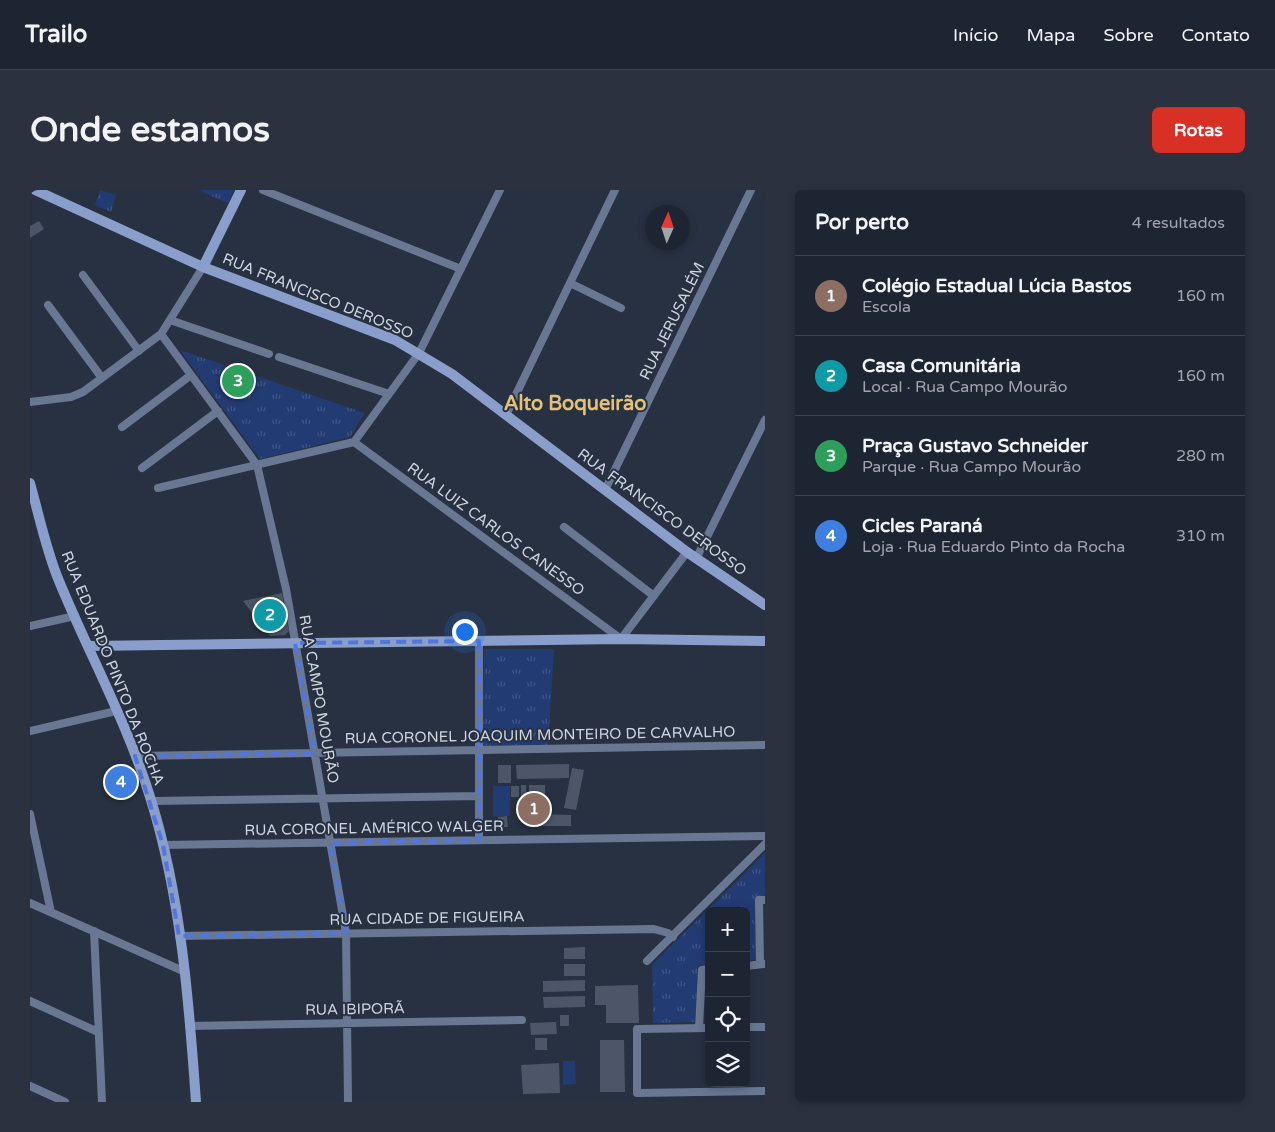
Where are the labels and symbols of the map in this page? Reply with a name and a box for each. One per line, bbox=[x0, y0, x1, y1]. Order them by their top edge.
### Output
north arrow bbox=[645, 205, 690, 250]
street label: RUA FRANCISCO DEROSSO bbox=[220, 249, 416, 343]
street label: RUA JERUSALÉM bbox=[636, 259, 708, 383]
pin: 3 bbox=[222, 362, 254, 400]
district label: Alto Boqueirão bbox=[504, 392, 646, 416]
street label: RUA FRANCISCO DEROSSO bbox=[574, 445, 750, 579]
street label: RUA LUIZ CARLOS CANESSO bbox=[404, 459, 588, 599]
street label: RUA EDUARDO PINTO DA ROCHA bbox=[58, 548, 168, 788]
pin: 2 bbox=[254, 596, 286, 634]
street label: RUA CAMPO MOURÃO bbox=[295, 613, 343, 785]
your location bbox=[452, 619, 478, 645]
street label: RUA CORONEL JOAQUIM MONTEIRO DE CARVALHO bbox=[344, 723, 736, 747]
pin: 4 bbox=[105, 763, 137, 801]
pin: 1 bbox=[518, 790, 550, 828]
street label: RUA CORONEL AMÉRICO WALGER bbox=[244, 817, 504, 839]
street label: RUA CIDADE DE FIGUEIRA bbox=[329, 907, 525, 929]
street label: RUA IBIPORÃ bbox=[305, 999, 405, 1019]

